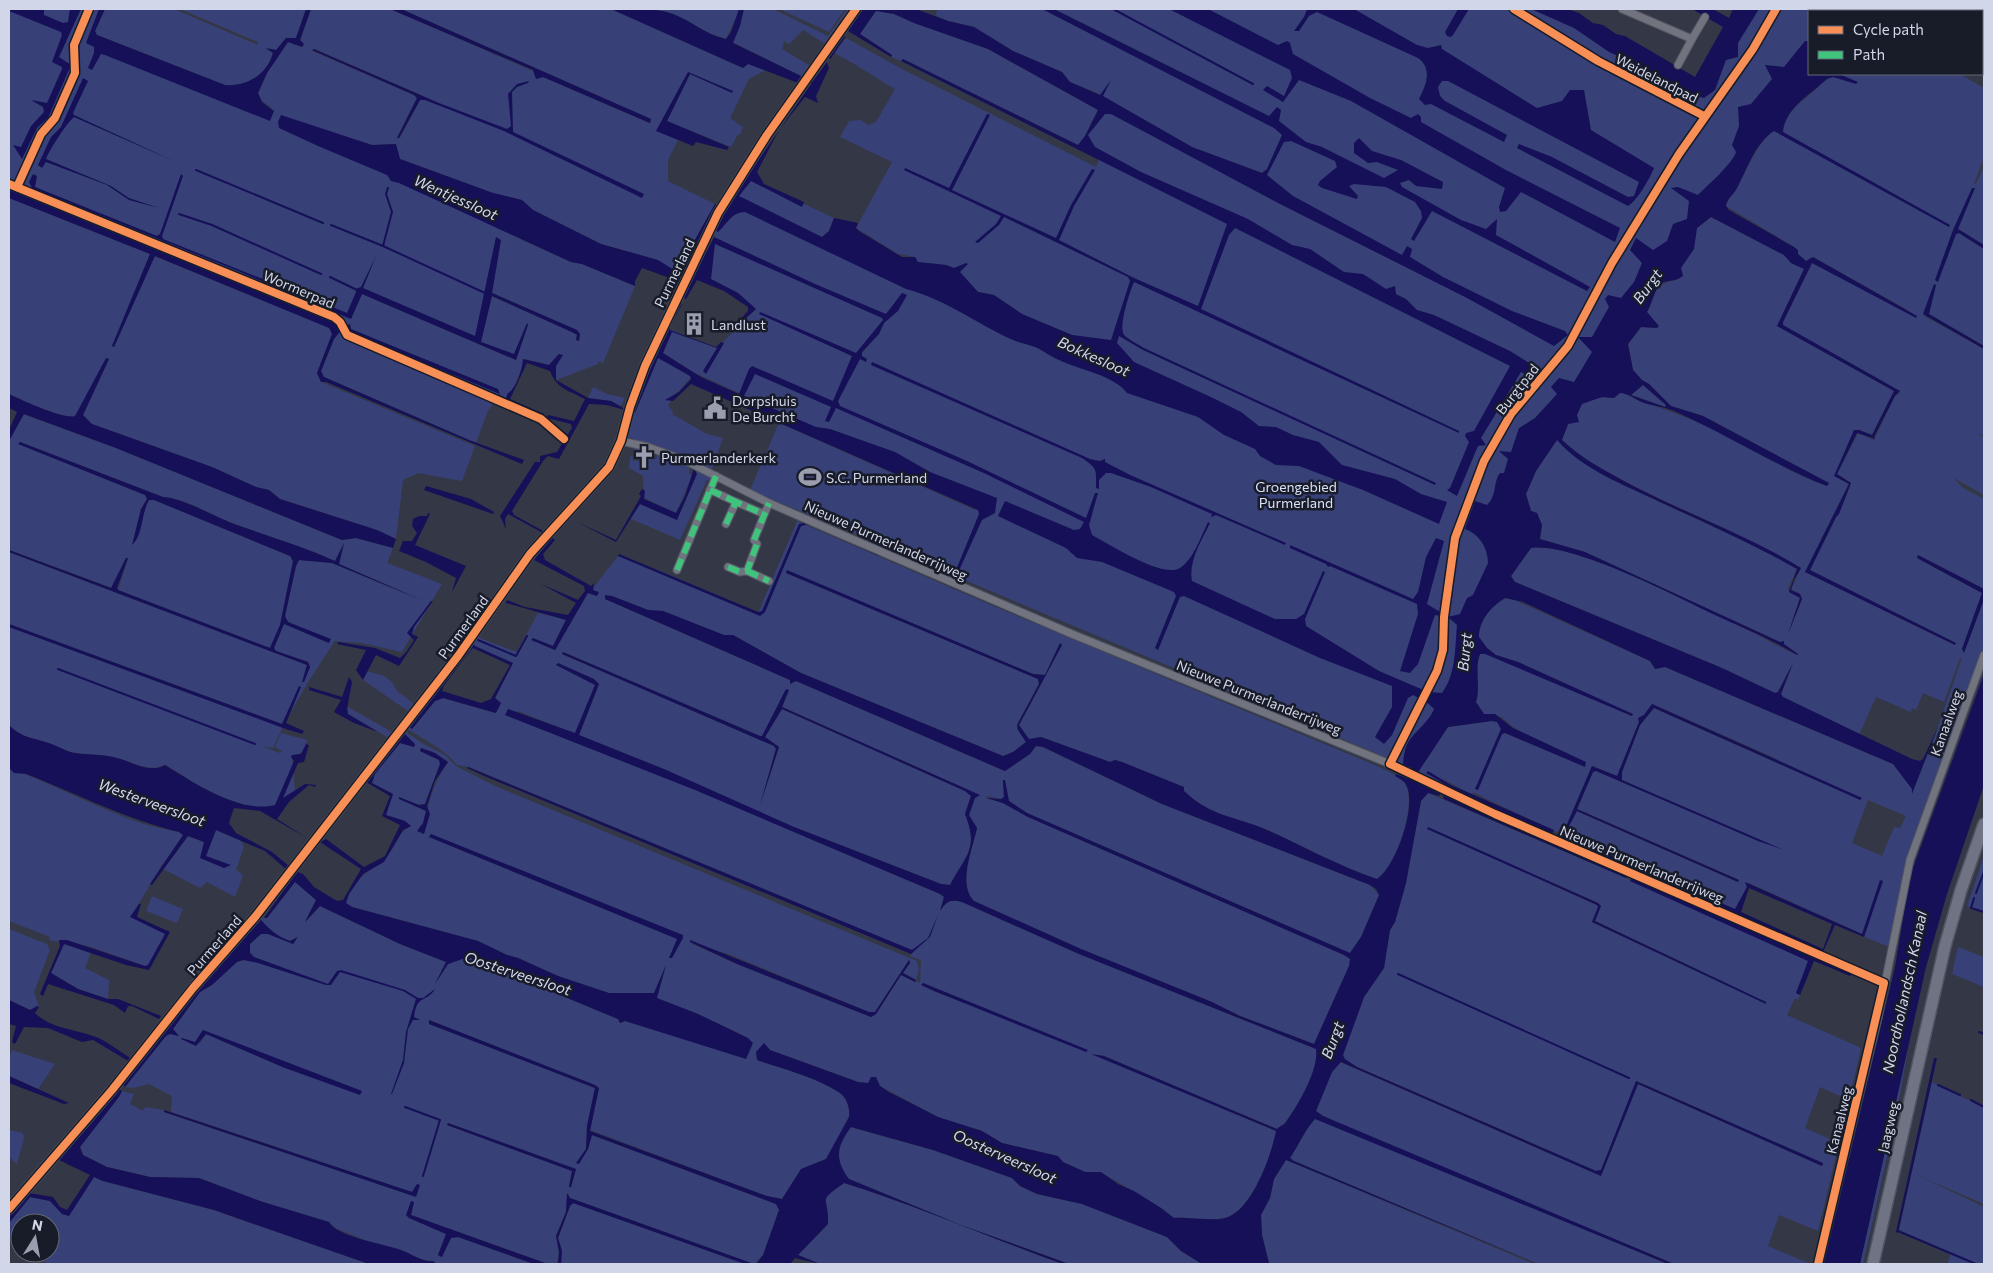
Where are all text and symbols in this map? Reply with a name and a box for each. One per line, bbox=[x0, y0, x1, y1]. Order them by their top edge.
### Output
legend bbox=[1808, 10, 1983, 75]
text: Cycle path bbox=[1853, 20, 1924, 38]
text: Path bbox=[1853, 45, 1885, 63]
street label: Weidelandpad bbox=[1613, 50, 1701, 106]
water label: Wentjessloot bbox=[411, 170, 502, 224]
street label: Purmerland bbox=[650, 236, 698, 310]
water label: Burgt bbox=[1628, 265, 1666, 307]
street label: Wormerpad bbox=[261, 266, 337, 312]
building icon: Landlust bbox=[681, 311, 707, 337]
place label: Landlust bbox=[711, 316, 766, 333]
water label: Bokkesloot bbox=[1055, 332, 1134, 380]
street label: Burgtpad bbox=[1492, 360, 1542, 418]
place label: Dorpshuis De Burcht bbox=[732, 392, 797, 425]
public building icon: Dorpshuis De Burcht bbox=[702, 395, 728, 421]
church icon: Purmerlanderkerk bbox=[631, 444, 657, 470]
place label: Purmerlanderkerk bbox=[661, 449, 777, 466]
sports icon: S.C. Purmerland bbox=[797, 464, 823, 490]
place label: S.C. Purmerland bbox=[826, 469, 927, 486]
park label: Groengebied Purmerland bbox=[1255, 478, 1337, 511]
street label: Nieuwe Purmerlanderrijweg bbox=[802, 496, 970, 584]
street label: Purmerland bbox=[434, 592, 492, 662]
water label: Burgt bbox=[1453, 631, 1475, 672]
street label: Nieuwe Purmerlanderrijweg bbox=[1174, 656, 1344, 738]
street label: Kanaalweg bbox=[1926, 687, 1966, 758]
water label: Westerveersloot bbox=[96, 774, 209, 830]
street label: Nieuwe Purmerlanderrijweg bbox=[1557, 822, 1727, 906]
water label: Noordhollandsch Kanaal bbox=[1878, 908, 1930, 1075]
street label: Purmerland bbox=[183, 911, 245, 979]
water label: Oosterveersloot bbox=[462, 947, 575, 999]
water label: Burgt bbox=[1317, 1018, 1348, 1061]
street label: Kanaalweg bbox=[1822, 1084, 1856, 1155]
street label: Jaagweg bbox=[1874, 1099, 1902, 1154]
water label: Oosterveersloot bbox=[950, 1125, 1060, 1187]
north arrow bbox=[10, 1213, 60, 1263]
text: N bbox=[31, 1215, 44, 1234]

